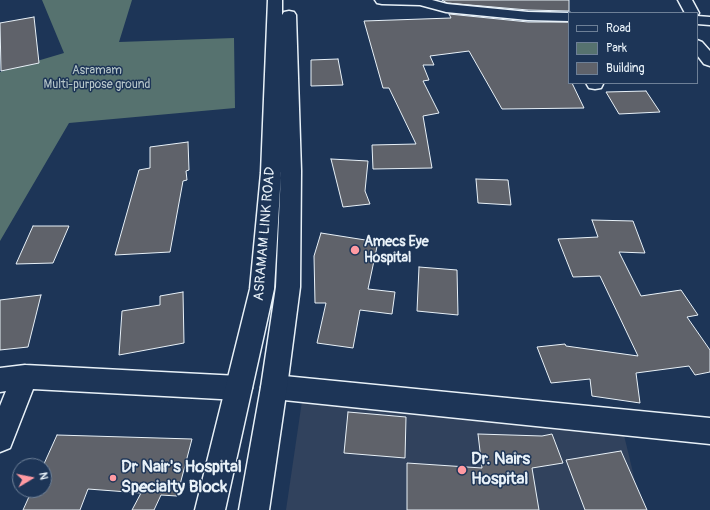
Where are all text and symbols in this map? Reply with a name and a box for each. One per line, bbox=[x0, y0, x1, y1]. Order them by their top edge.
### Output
legend bbox=[568, 12, 698, 84]
text: Road bbox=[606, 21, 631, 36]
text: Park bbox=[606, 41, 627, 56]
text: Building bbox=[606, 61, 645, 76]
park label: Asramam Multi-purpose ground bbox=[44, 64, 150, 92]
street label: ASRAMAM LINK ROAD bbox=[251, 166, 279, 302]
place label: Amecs Eye Hospital bbox=[364, 234, 429, 266]
marker: Amecs Eye Hospital bbox=[349, 244, 361, 256]
place label: Dr. Nairs Hospital bbox=[471, 450, 530, 490]
north arrow bbox=[12, 458, 52, 498]
place label: Dr Nair's Hospital Specialty Block bbox=[121, 458, 242, 498]
marker: Dr. Nairs Hospital bbox=[456, 464, 468, 476]
text: N bbox=[36, 471, 50, 481]
marker: Dr Nair's Hospital Specialty Block bbox=[108, 473, 118, 483]

